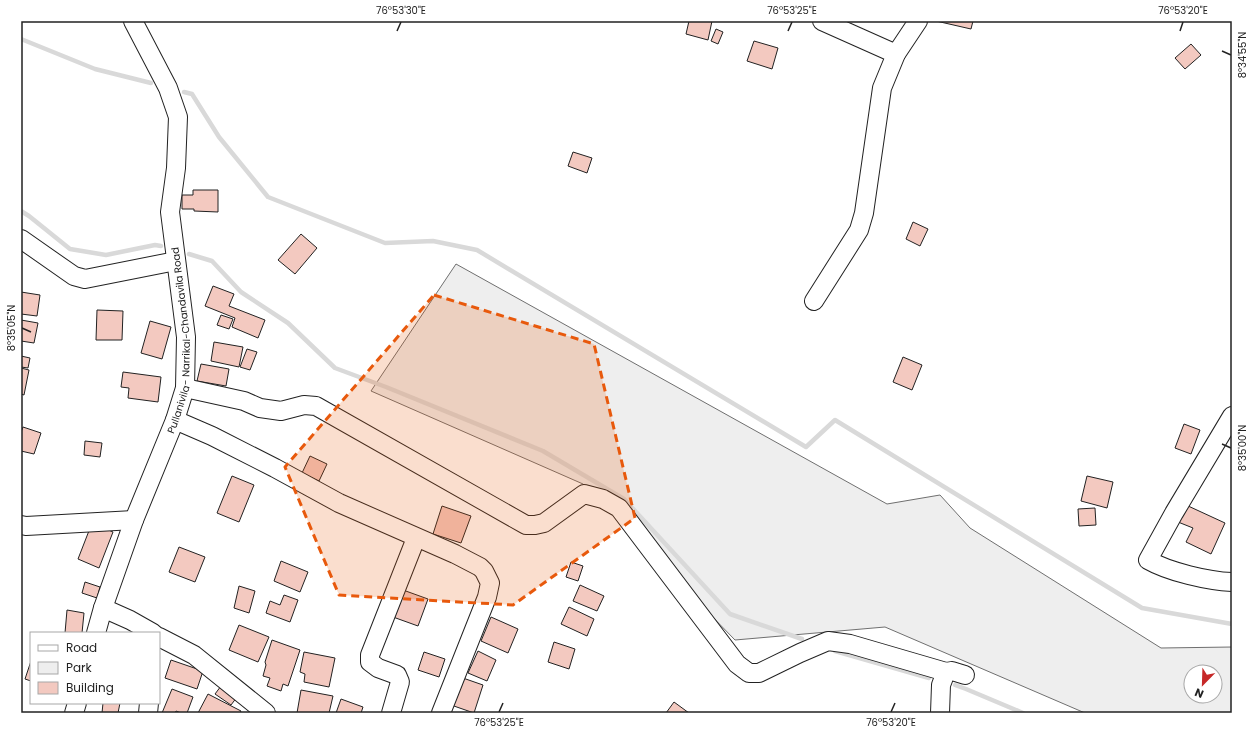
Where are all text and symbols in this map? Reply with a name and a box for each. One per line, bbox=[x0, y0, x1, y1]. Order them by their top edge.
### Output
text: 76°53'30"E bbox=[376, 3, 426, 18]
text: 76°53'25"E bbox=[767, 3, 817, 18]
text: 76°53'20"E bbox=[1158, 3, 1208, 18]
text: 8°34'55"N bbox=[1235, 32, 1250, 78]
street label: Pullanivila- Narrikal-Chandavila Road bbox=[163, 246, 194, 436]
text: 8°35'05"N bbox=[4, 305, 19, 351]
text: 8°35'00"N bbox=[1235, 425, 1250, 471]
legend bbox=[30, 632, 160, 704]
text: Road bbox=[66, 639, 97, 656]
text: Park bbox=[66, 659, 93, 676]
north arrow bbox=[1183, 664, 1223, 704]
text: Building bbox=[66, 679, 114, 696]
text: N bbox=[1192, 684, 1206, 702]
text: 76°53'25"E bbox=[474, 715, 524, 730]
text: 76°53'20"E bbox=[866, 715, 916, 730]

